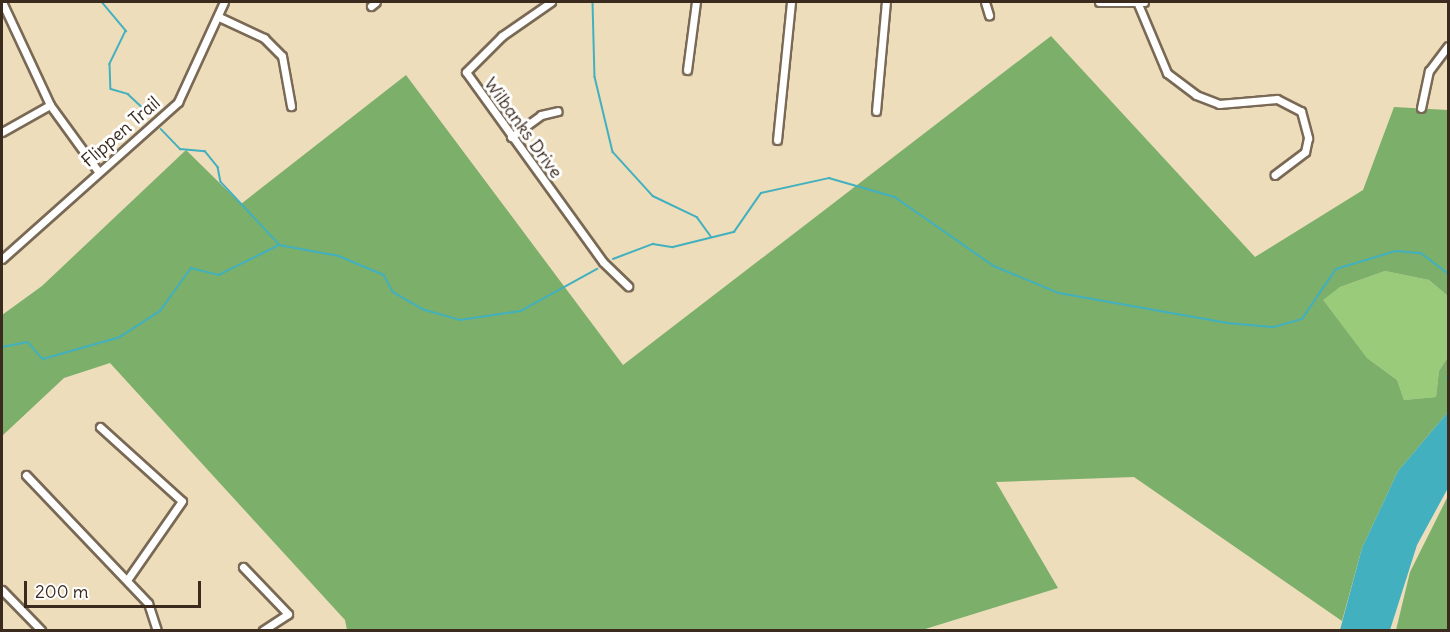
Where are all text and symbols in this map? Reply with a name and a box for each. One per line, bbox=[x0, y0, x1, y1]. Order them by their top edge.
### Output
street label: Wilbanks Drive bbox=[479, 73, 567, 183]
street label: Flippen Trail bbox=[77, 92, 165, 172]
scale bar bbox=[27, 569, 204, 607]
text: 200 m bbox=[35, 580, 89, 603]

